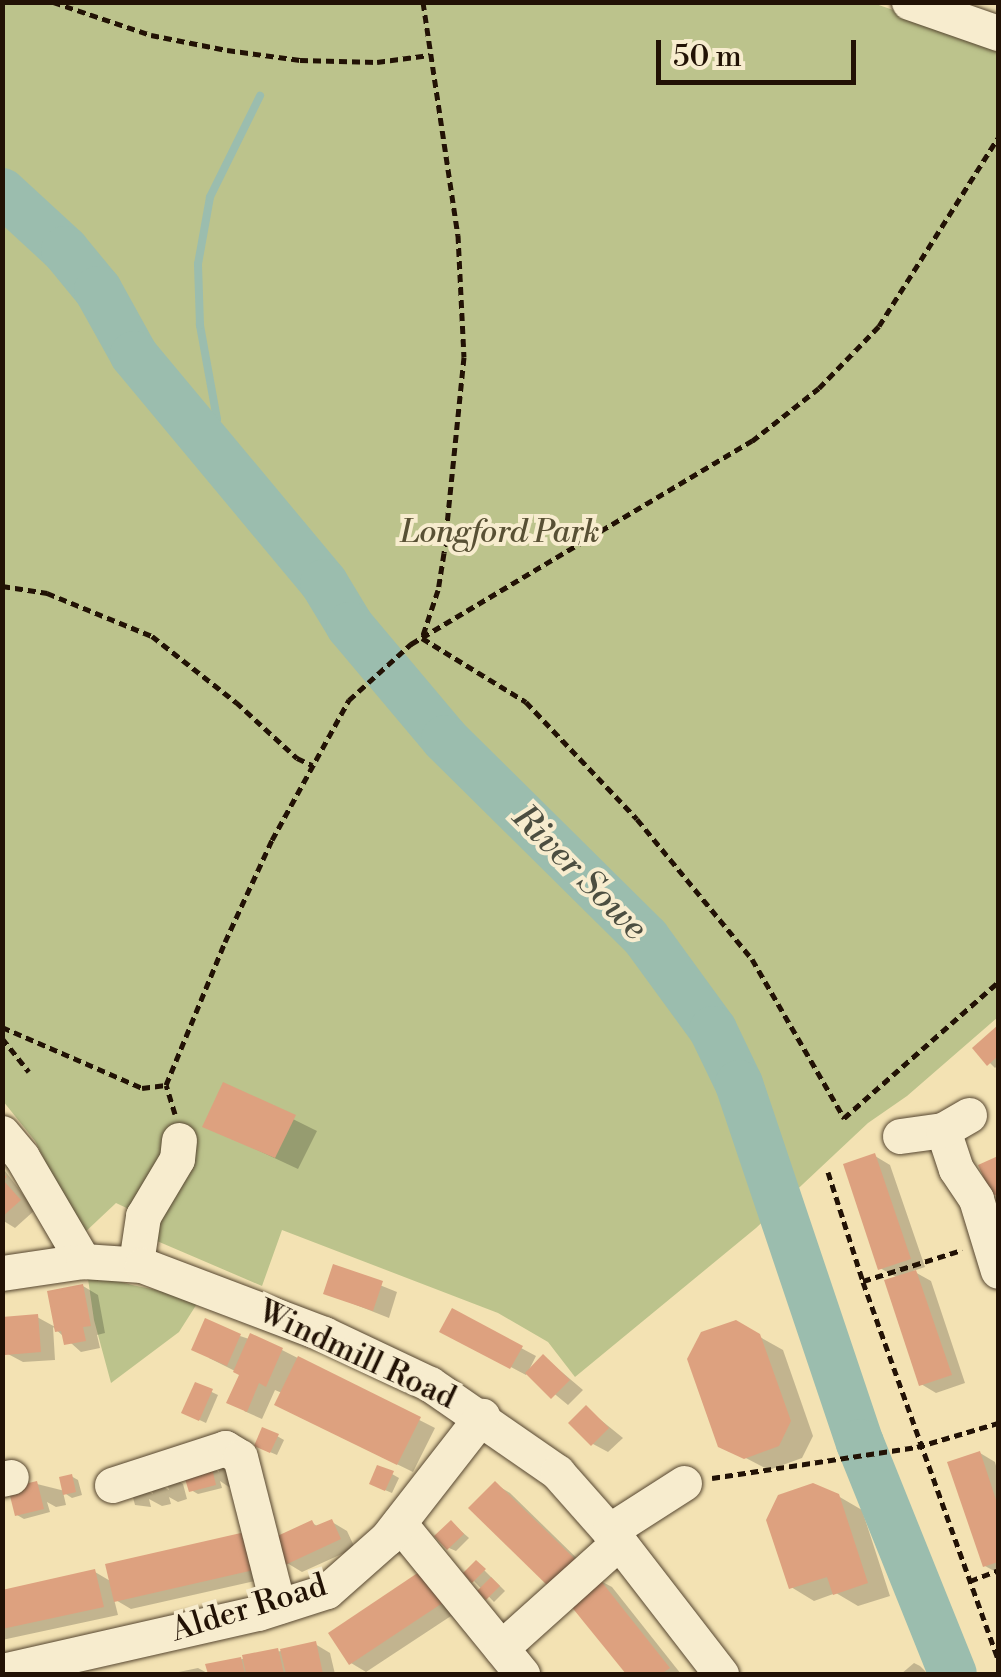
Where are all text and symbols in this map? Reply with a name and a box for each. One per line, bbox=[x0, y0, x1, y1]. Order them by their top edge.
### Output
scale bar bbox=[661, 20, 861, 82]
text: 50 m bbox=[673, 38, 742, 76]
park label: Longford Park bbox=[400, 513, 600, 551]
water label: River Sowe bbox=[503, 797, 655, 949]
street label: Windmill Road bbox=[252, 1292, 462, 1418]
street label: Alder Road bbox=[167, 1566, 331, 1650]

